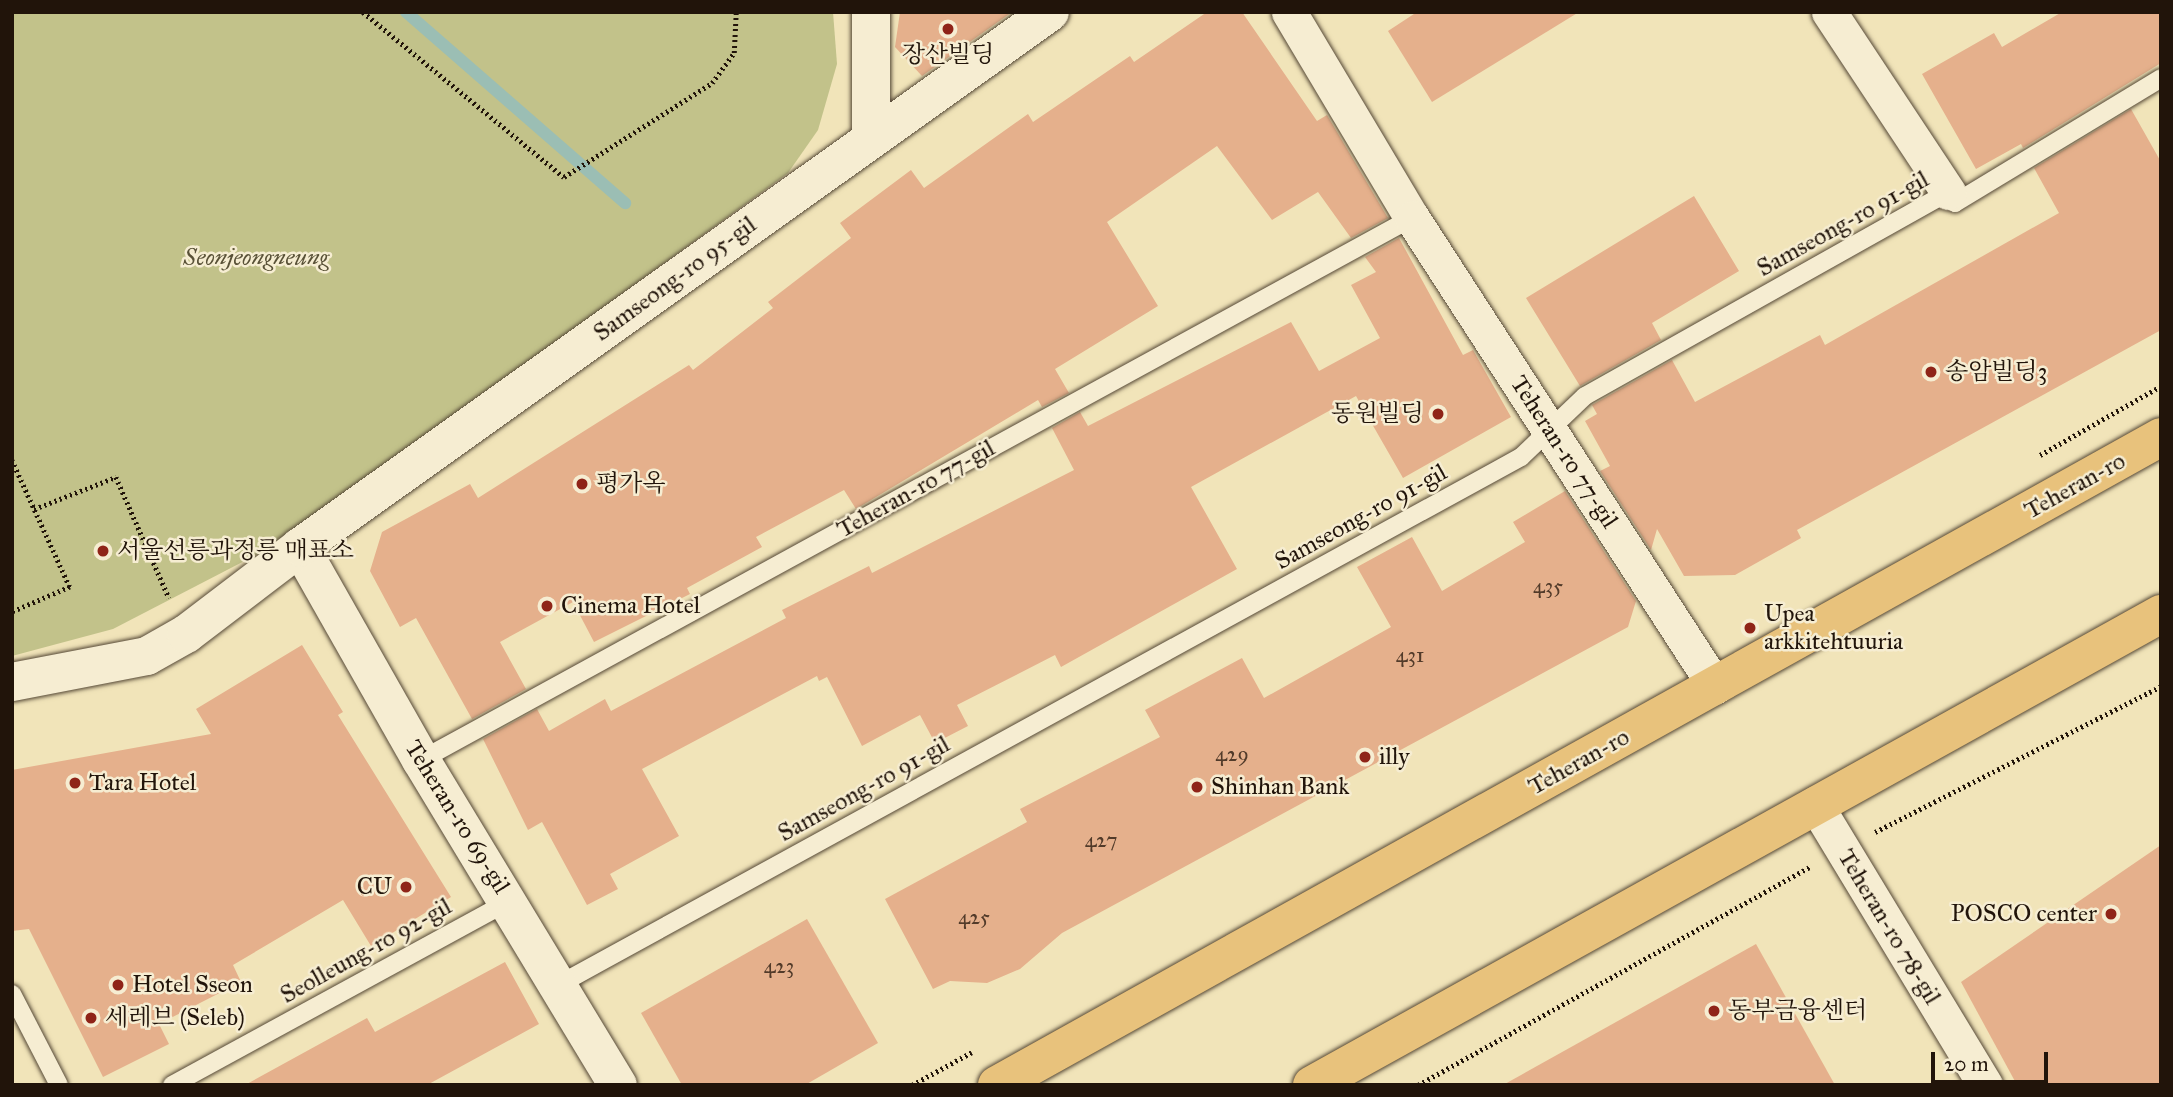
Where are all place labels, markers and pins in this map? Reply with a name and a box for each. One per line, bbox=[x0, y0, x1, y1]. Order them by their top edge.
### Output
marker: 장산빌딩 bbox=[940, 21, 956, 37]
place label: 장산빌딩 bbox=[902, 41, 994, 69]
place label: 송암빌딩3 bbox=[1945, 358, 2047, 386]
marker: 송암빌딩3 bbox=[1923, 364, 1939, 380]
place label: 동원빌딩 bbox=[1331, 400, 1424, 428]
marker: 동원빌딩 bbox=[1430, 406, 1446, 422]
place label: 평가옥 bbox=[596, 470, 666, 498]
marker: 평가옥 bbox=[574, 476, 590, 492]
place label: 서울선릉과정릉 매표소 bbox=[117, 537, 354, 565]
marker: 서울선릉과정릉 매표소 bbox=[95, 543, 111, 559]
place label: Cinema Hotel bbox=[561, 592, 700, 620]
marker: Cinema Hotel bbox=[539, 598, 555, 614]
place label: Upea arkkitehtuuria bbox=[1764, 600, 1903, 656]
marker: Upea arkkitehtuuria bbox=[1742, 620, 1758, 636]
place label: illy bbox=[1379, 743, 1409, 771]
marker: illy bbox=[1357, 749, 1373, 765]
place label: Tara Hotel bbox=[89, 769, 196, 797]
place label: Shinhan Bank bbox=[1211, 773, 1349, 801]
marker: Tara Hotel bbox=[67, 775, 83, 791]
marker: Shinhan Bank bbox=[1189, 779, 1205, 795]
place label: CU bbox=[357, 873, 392, 901]
marker: CU bbox=[398, 879, 414, 895]
place label: POSCO center bbox=[1951, 900, 2097, 928]
marker: POSCO center bbox=[2103, 906, 2119, 922]
place label: Hotel Sseon bbox=[132, 971, 253, 999]
marker: Hotel Sseon bbox=[110, 977, 126, 993]
place label: 동부금융센터 bbox=[1728, 997, 1867, 1025]
marker: 동부금융센터 bbox=[1706, 1003, 1722, 1019]
place label: 세레브 (Seleb) bbox=[105, 1004, 245, 1032]
marker: 세레브 (Seleb) bbox=[83, 1010, 99, 1026]

